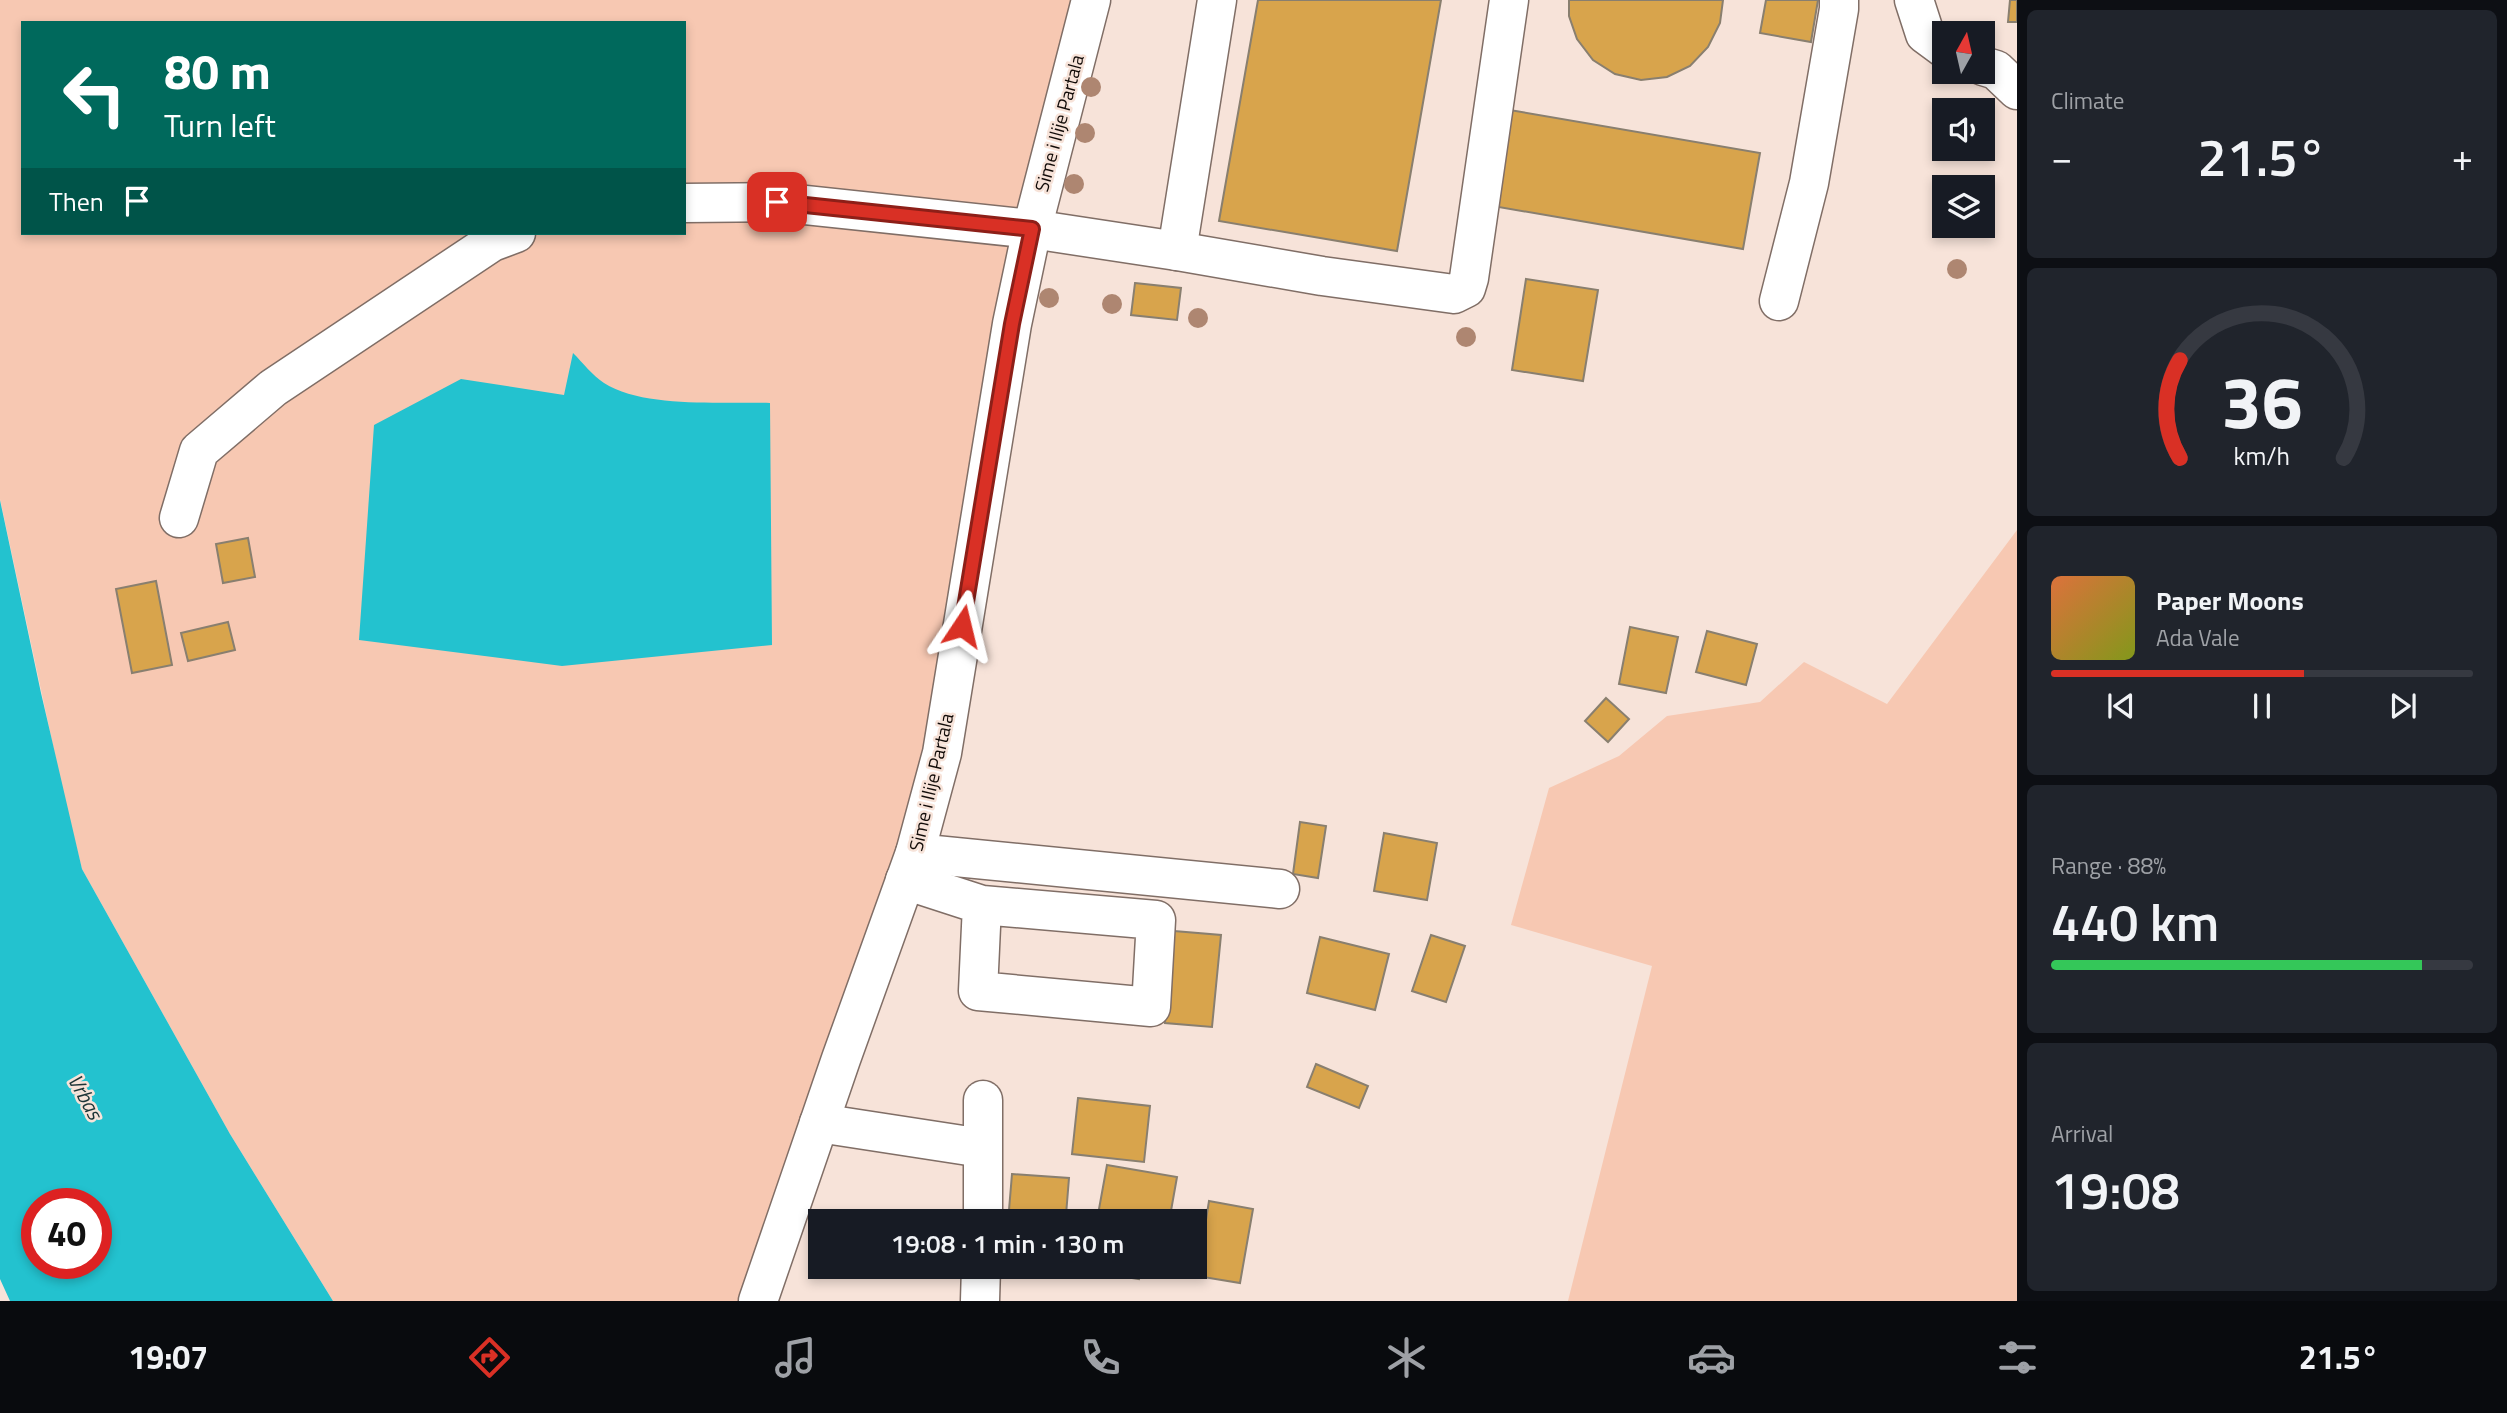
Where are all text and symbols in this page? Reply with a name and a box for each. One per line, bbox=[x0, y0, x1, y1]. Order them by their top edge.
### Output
north arrow bbox=[1932, 21, 1995, 84]
map controls bbox=[1932, 21, 1995, 238]
text: 80 m bbox=[164, 33, 271, 108]
icon: left bbox=[49, 49, 140, 140]
street label: Sime i Ilije Partala bbox=[1026, 51, 1091, 195]
text: Climate bbox=[2051, 83, 2124, 118]
button: sound bbox=[1932, 98, 1995, 161]
text: Turn left bbox=[164, 101, 276, 149]
text: 21.5° bbox=[2198, 117, 2326, 196]
text: − bbox=[2051, 128, 2072, 186]
text: + bbox=[2452, 128, 2473, 186]
pin bbox=[747, 172, 807, 232]
button: layers bbox=[1932, 175, 1995, 238]
text: Then bbox=[49, 182, 104, 221]
icon: arrive bbox=[118, 182, 156, 220]
icon: arrive bbox=[758, 183, 796, 221]
text: 36 bbox=[2221, 347, 2303, 457]
text: km/h bbox=[2234, 437, 2290, 475]
text: Paper Moons bbox=[2156, 581, 2304, 620]
position arrow bbox=[925, 589, 999, 663]
text: Ada Vale bbox=[2156, 620, 2240, 655]
icon: previous bbox=[2102, 687, 2140, 725]
icon: pause bbox=[2243, 687, 2281, 725]
icon: next bbox=[2384, 687, 2422, 725]
street label: Sime i Ilije Partala bbox=[901, 709, 961, 854]
text: Range · 88% bbox=[2051, 848, 2166, 883]
text: 440 km bbox=[2051, 882, 2219, 961]
water label: Vrbas bbox=[60, 1068, 112, 1127]
text: Arrival bbox=[2051, 1116, 2113, 1151]
text: 19:08 bbox=[2051, 1150, 2180, 1229]
speed limit sign: 40 bbox=[21, 1188, 112, 1279]
text: 19:08 · 1 min · 130 m bbox=[891, 1224, 1124, 1263]
text: 19:07 bbox=[128, 1333, 208, 1381]
icon: directions bbox=[465, 1333, 514, 1382]
icon: music bbox=[771, 1333, 820, 1382]
icon: phone bbox=[1076, 1333, 1125, 1382]
icon: climate bbox=[1382, 1333, 1431, 1382]
icon: car bbox=[1687, 1333, 1736, 1382]
icon: filters bbox=[1993, 1333, 2042, 1382]
text: 21.5° bbox=[2299, 1333, 2379, 1381]

